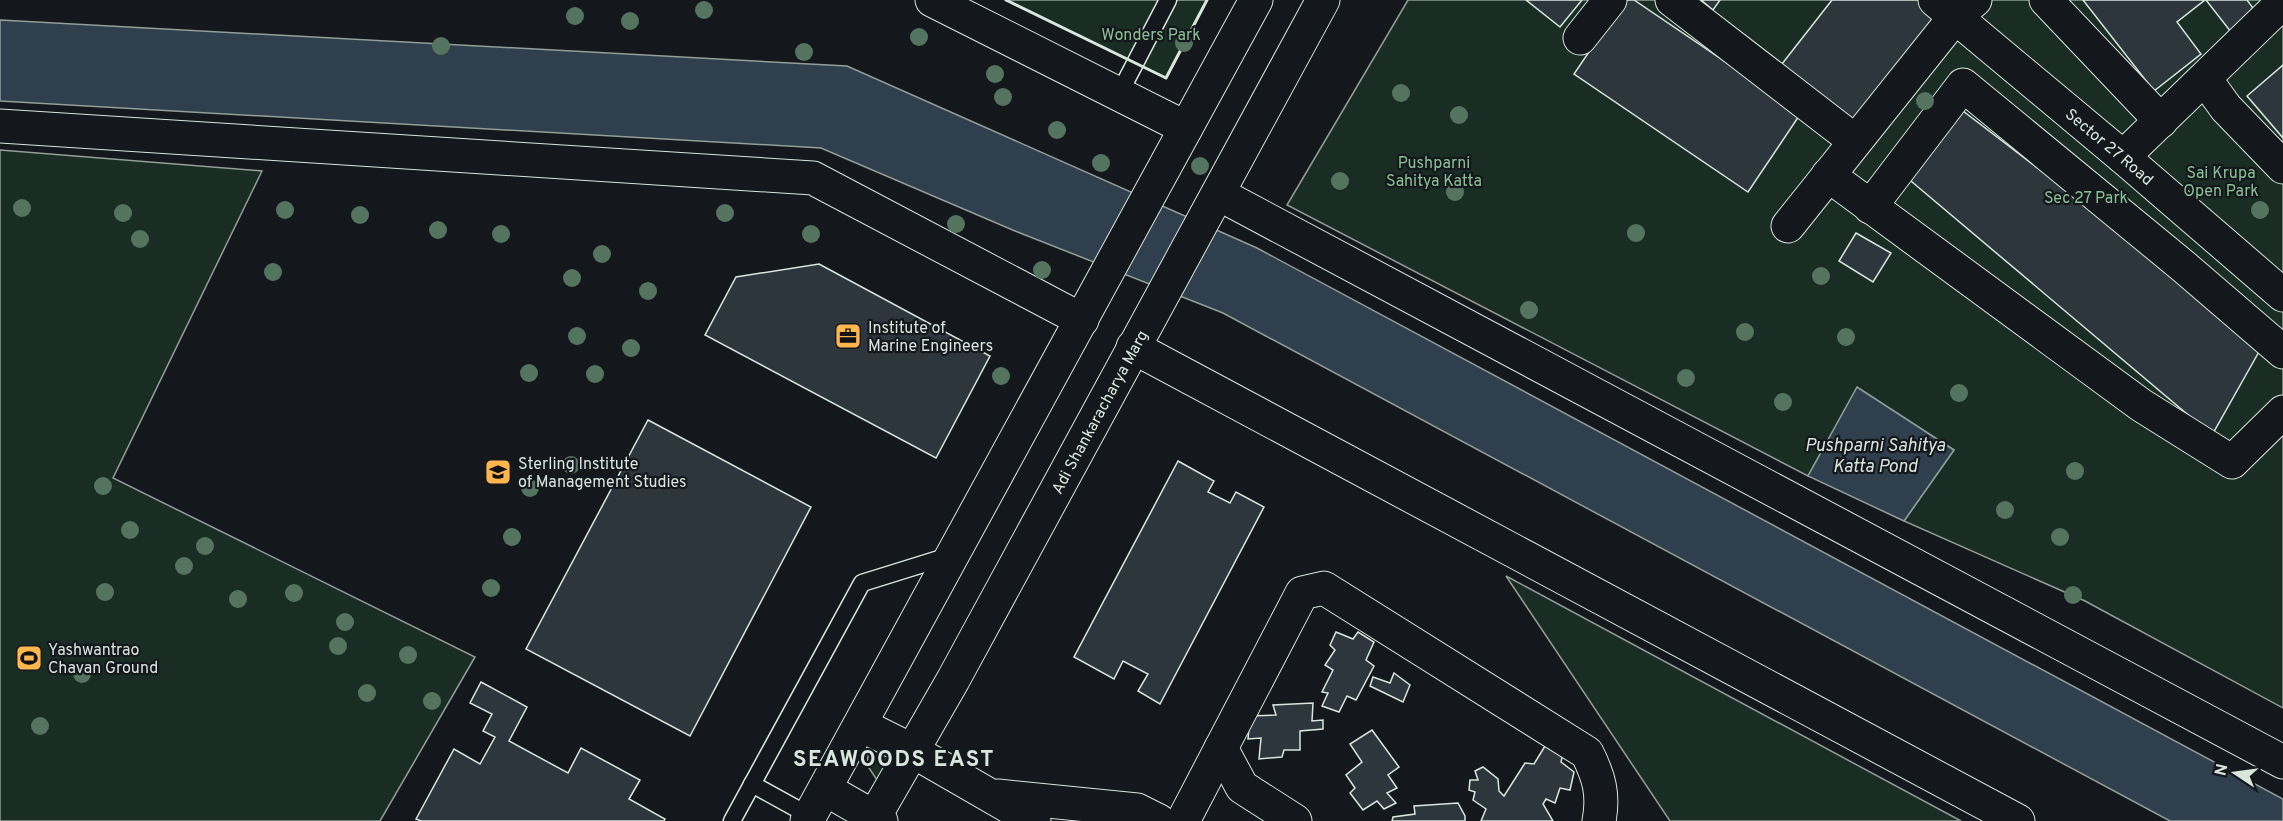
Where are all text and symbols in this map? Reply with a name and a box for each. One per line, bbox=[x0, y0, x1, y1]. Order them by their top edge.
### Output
park label: Wonders Park bbox=[1101, 26, 1201, 46]
street label: Sector 27 Road bbox=[2060, 105, 2157, 191]
park label: Pushparni Sahitya Katta bbox=[1386, 154, 1482, 192]
park label: Sai Krupa Open Park bbox=[2183, 164, 2259, 202]
park label: Sec 27 Park bbox=[2044, 189, 2128, 209]
place label: Institute of Marine Engineers bbox=[868, 319, 993, 357]
office icon: Institute of Marine Engineers bbox=[833, 321, 863, 351]
street label: Adi Shankaracharya Marg bbox=[1048, 327, 1153, 498]
water label: Pushparni Sahitya Katta Pond bbox=[1805, 435, 1946, 479]
place label: Sterling Institute of Management Studies bbox=[518, 455, 686, 493]
school or university icon: Sterling Institute of Management Studies bbox=[483, 457, 513, 487]
place label: Yashwantrao Chavan Ground bbox=[48, 641, 158, 679]
sports icon: Yashwantrao Chavan Ground bbox=[14, 643, 44, 673]
north arrow bbox=[2205, 743, 2265, 803]
district label: SEAWOODS EAST bbox=[793, 747, 995, 774]
text: N bbox=[2211, 762, 2233, 778]

